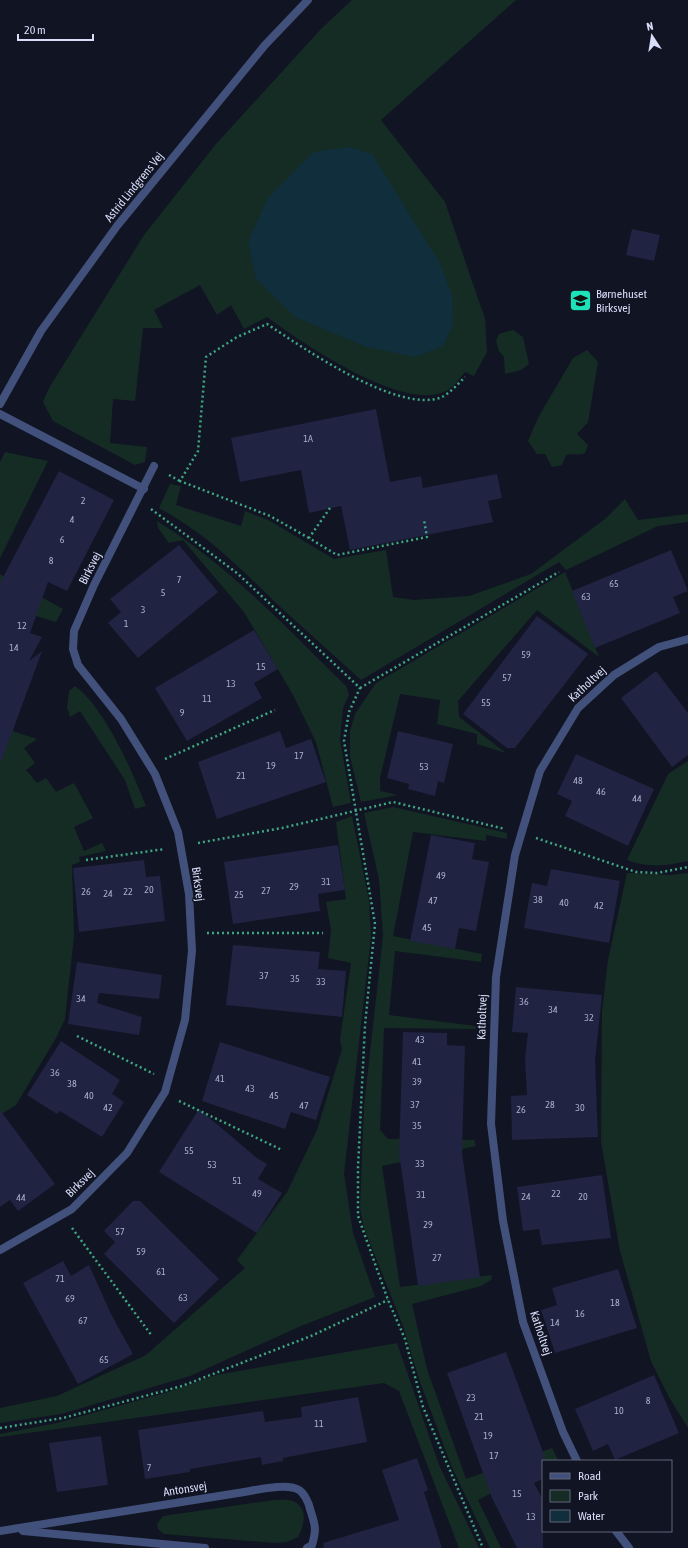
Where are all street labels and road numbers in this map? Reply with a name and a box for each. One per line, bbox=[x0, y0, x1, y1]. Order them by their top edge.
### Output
street label: Astrid Lindgrens Vej bbox=[102, 149, 166, 225]
street label: Birksvej bbox=[76, 549, 104, 587]
street label: Katholtvej bbox=[565, 663, 609, 705]
street label: Birksvej bbox=[189, 866, 207, 902]
street label: Katholtvej bbox=[474, 994, 490, 1040]
street label: Birksvej bbox=[63, 1166, 97, 1200]
street label: Katholtvej bbox=[527, 1309, 555, 1357]
street label: Antonsvej bbox=[162, 1479, 208, 1499]

